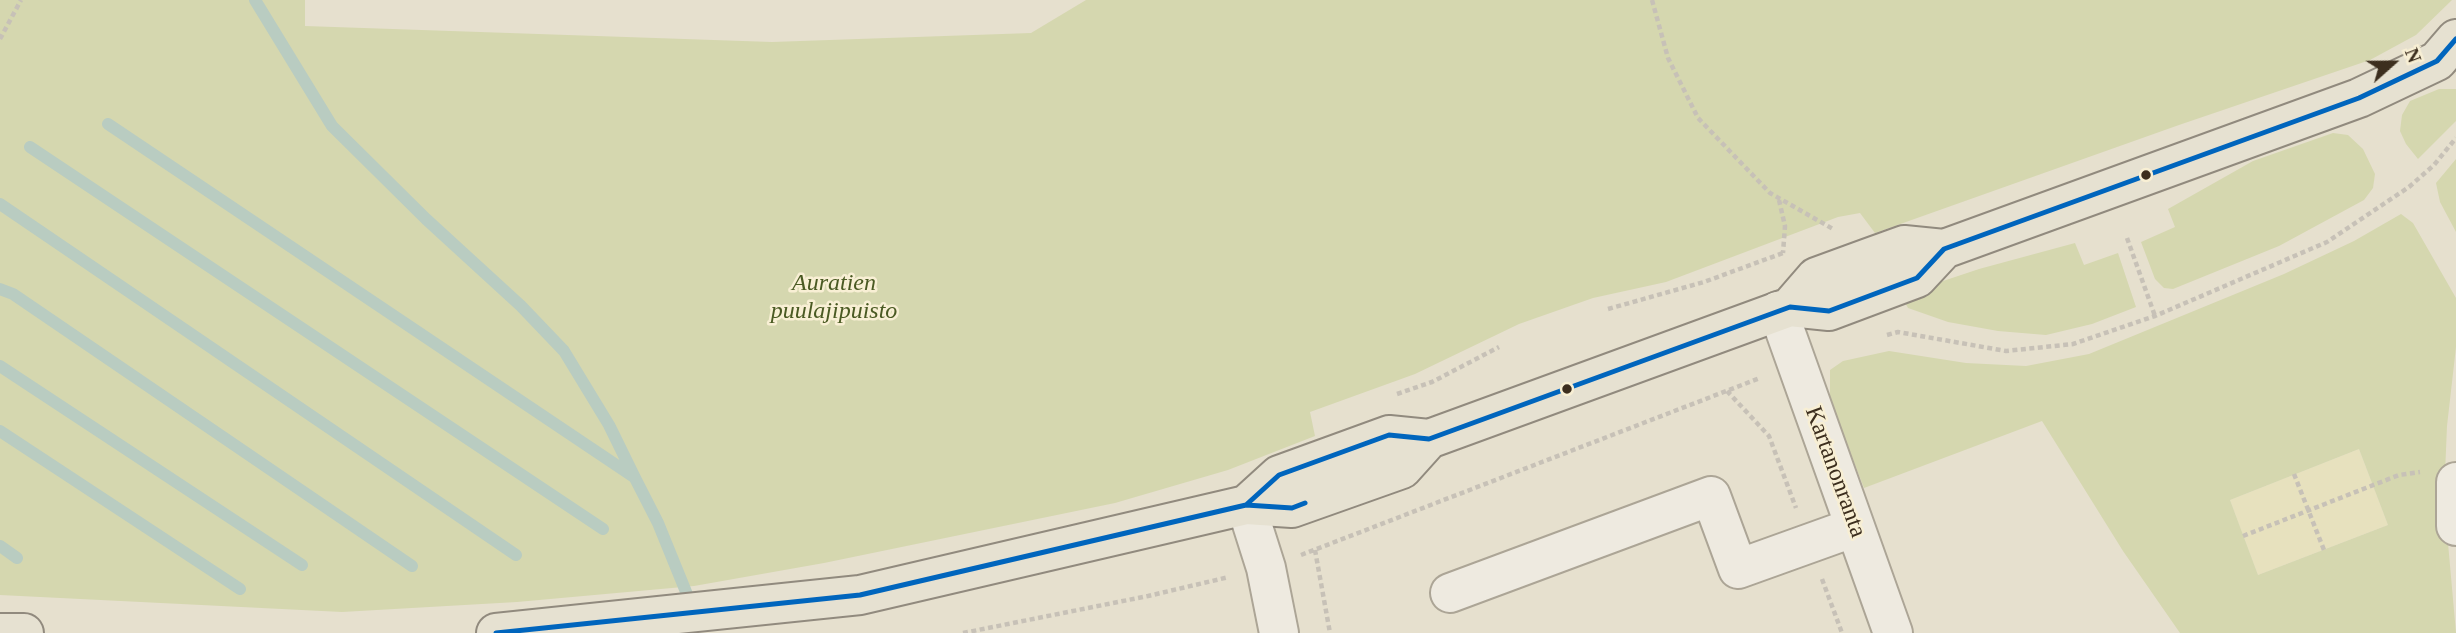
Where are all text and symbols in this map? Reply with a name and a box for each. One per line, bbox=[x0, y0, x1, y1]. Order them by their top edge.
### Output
north arrow bbox=[2358, 28, 2428, 98]
text: N bbox=[2401, 45, 2425, 65]
unlabelled marker bbox=[2139, 168, 2153, 182]
park label: Auratien puulajipuisto bbox=[771, 270, 897, 326]
unlabelled marker bbox=[1560, 382, 1574, 396]
street label: Kartanonranta bbox=[1798, 403, 1872, 541]

